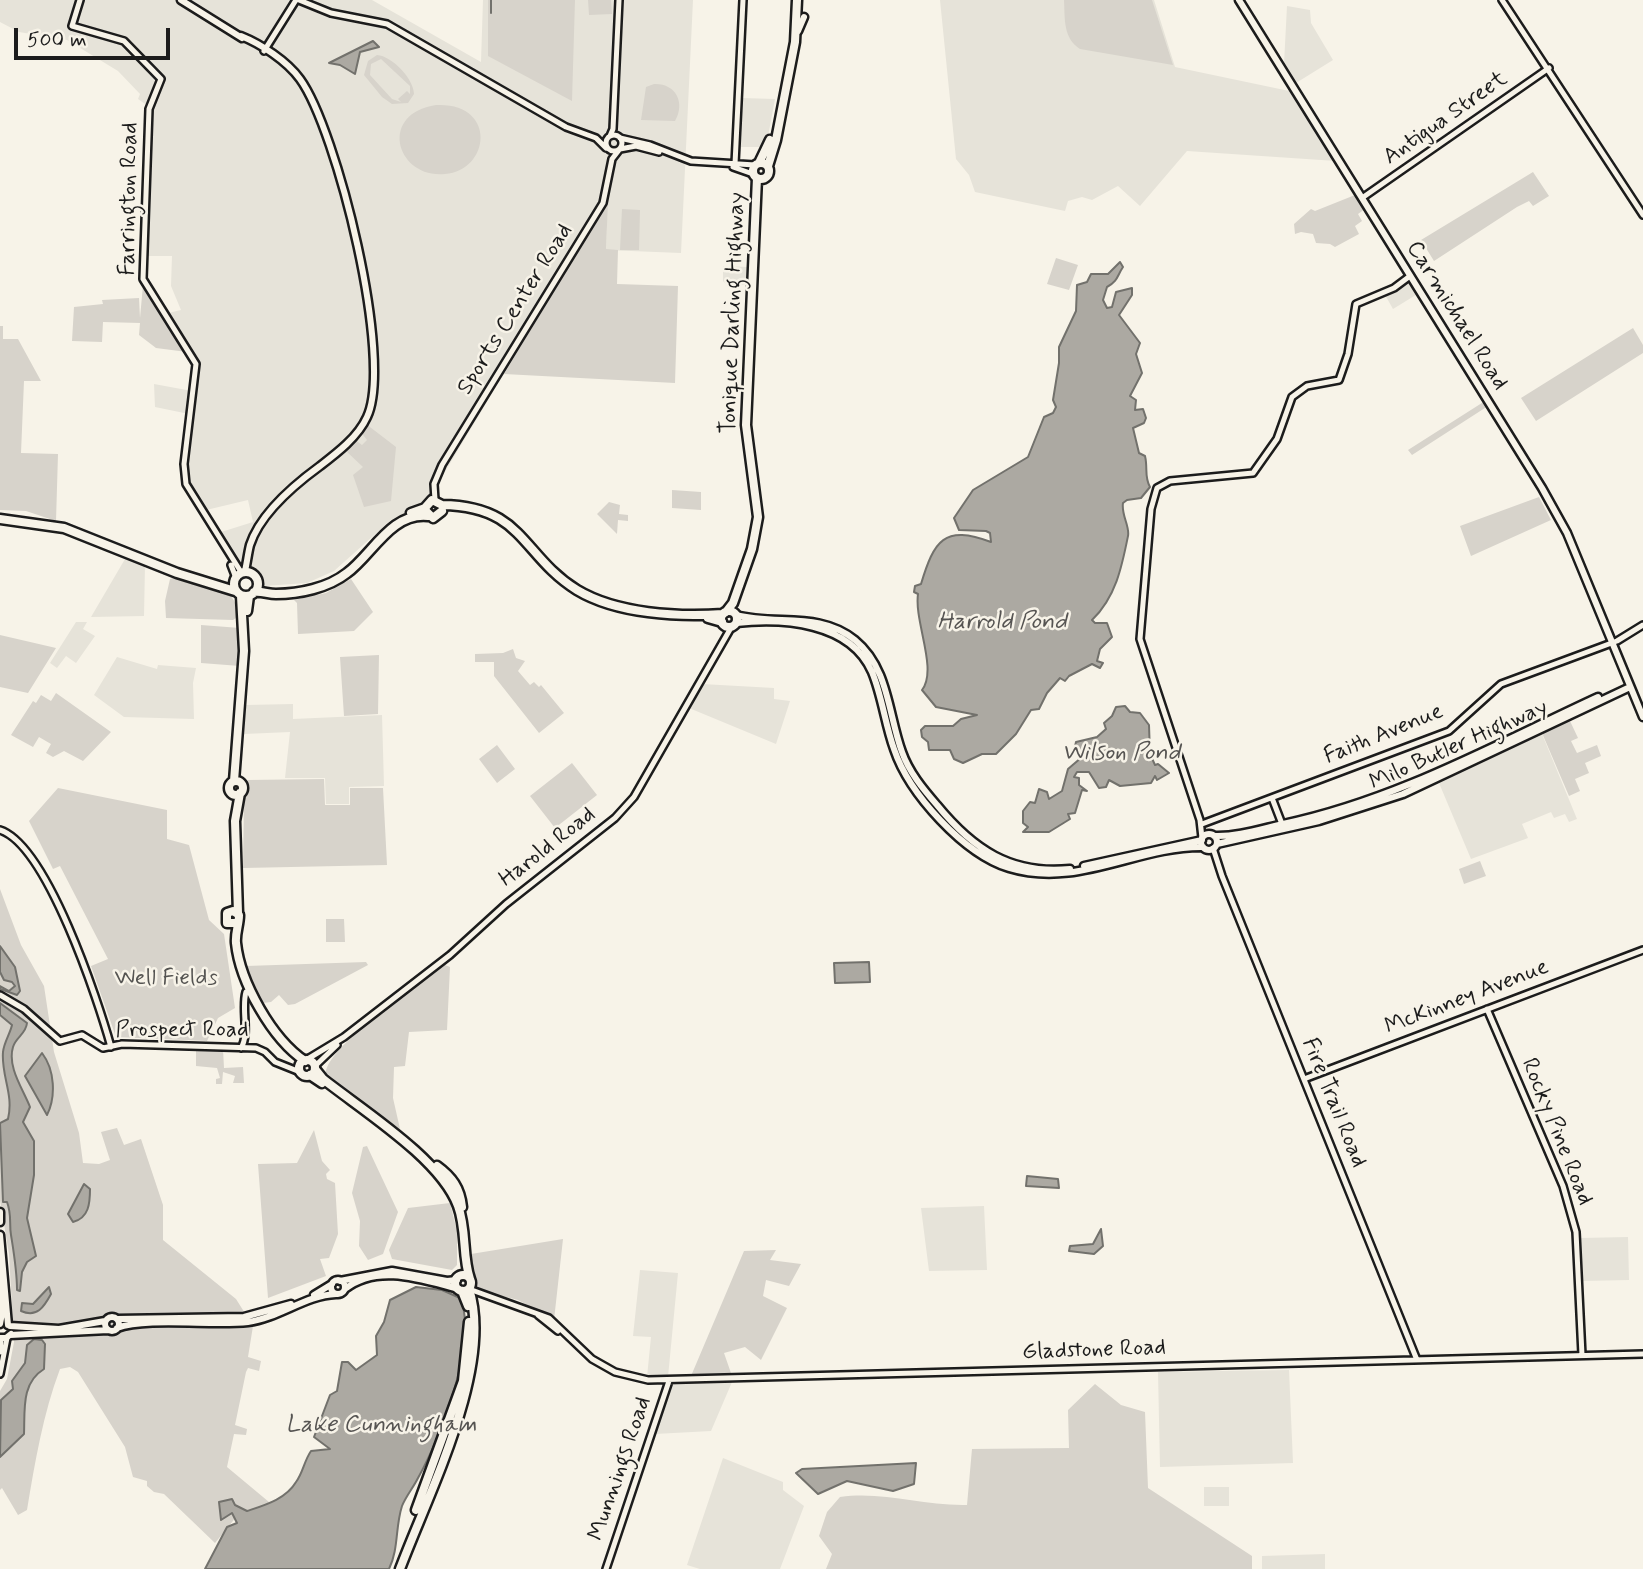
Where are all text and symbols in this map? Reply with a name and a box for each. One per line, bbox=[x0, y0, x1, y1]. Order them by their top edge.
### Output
scale bar bbox=[18, 14, 173, 58]
text: 500 m bbox=[27, 26, 87, 54]
street label: Antigua Street bbox=[1379, 66, 1513, 172]
street label: Farrington Road bbox=[115, 122, 145, 276]
street label: Tonique Darling Highway bbox=[716, 192, 752, 434]
street label: Sports Center Road bbox=[452, 219, 580, 401]
street label: Carmichael Road bbox=[1399, 236, 1513, 396]
water label: Harrold Pond bbox=[937, 609, 1067, 637]
street label: Milo Butler Highway bbox=[1366, 694, 1552, 798]
street label: Faith Avenue bbox=[1320, 699, 1448, 771]
water label: Wilson Pond bbox=[1062, 740, 1180, 768]
street label: Harold Road bbox=[494, 802, 602, 894]
street label: McKinney Avenue bbox=[1381, 954, 1553, 1042]
park label: Well Fields bbox=[115, 965, 217, 993]
street label: Prospect Road bbox=[115, 1017, 249, 1045]
street label: Fire Trail Road bbox=[1295, 1034, 1371, 1172]
street label: Rocky Pine Road bbox=[1514, 1054, 1598, 1210]
street label: Gladstone Road bbox=[1022, 1335, 1166, 1367]
street label: Munnings Road bbox=[583, 1393, 659, 1545]
water label: Lake Cunningham bbox=[285, 1412, 477, 1440]

